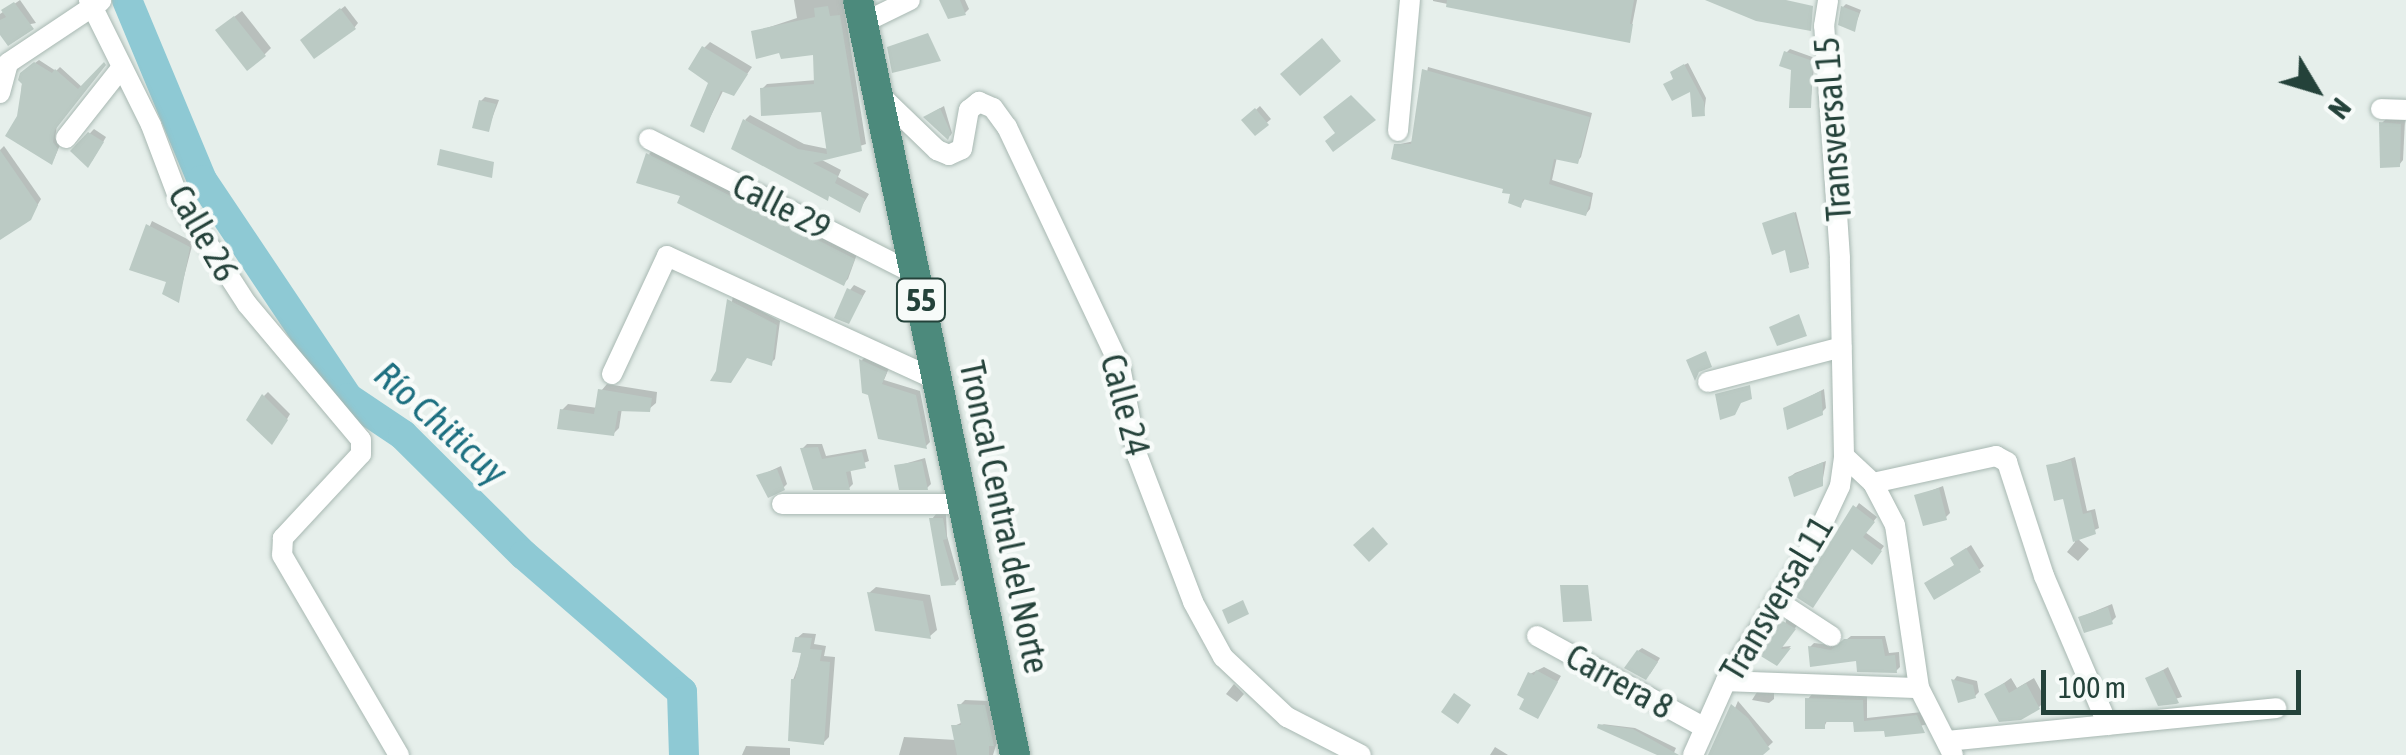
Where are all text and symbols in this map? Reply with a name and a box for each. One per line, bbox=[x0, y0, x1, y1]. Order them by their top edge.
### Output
street label: Transversal 15 bbox=[1805, 36, 1859, 222]
north arrow bbox=[2266, 40, 2366, 140]
text: N bbox=[2322, 92, 2357, 125]
street label: Calle 29 bbox=[726, 164, 838, 248]
street label: Calle 26 bbox=[160, 178, 248, 288]
road number: 55 bbox=[894, 273, 948, 327]
street label: Calle 24 bbox=[1092, 349, 1160, 461]
water label: Río Chiticuy bbox=[365, 352, 517, 494]
street label: Troncal Central del Norte bbox=[951, 357, 1059, 677]
street label: Transversal 11 bbox=[1711, 508, 1841, 688]
street label: Carrera 8 bbox=[1559, 635, 1681, 727]
scale bar bbox=[2046, 650, 2306, 712]
text: 100 m bbox=[2058, 670, 2126, 704]

